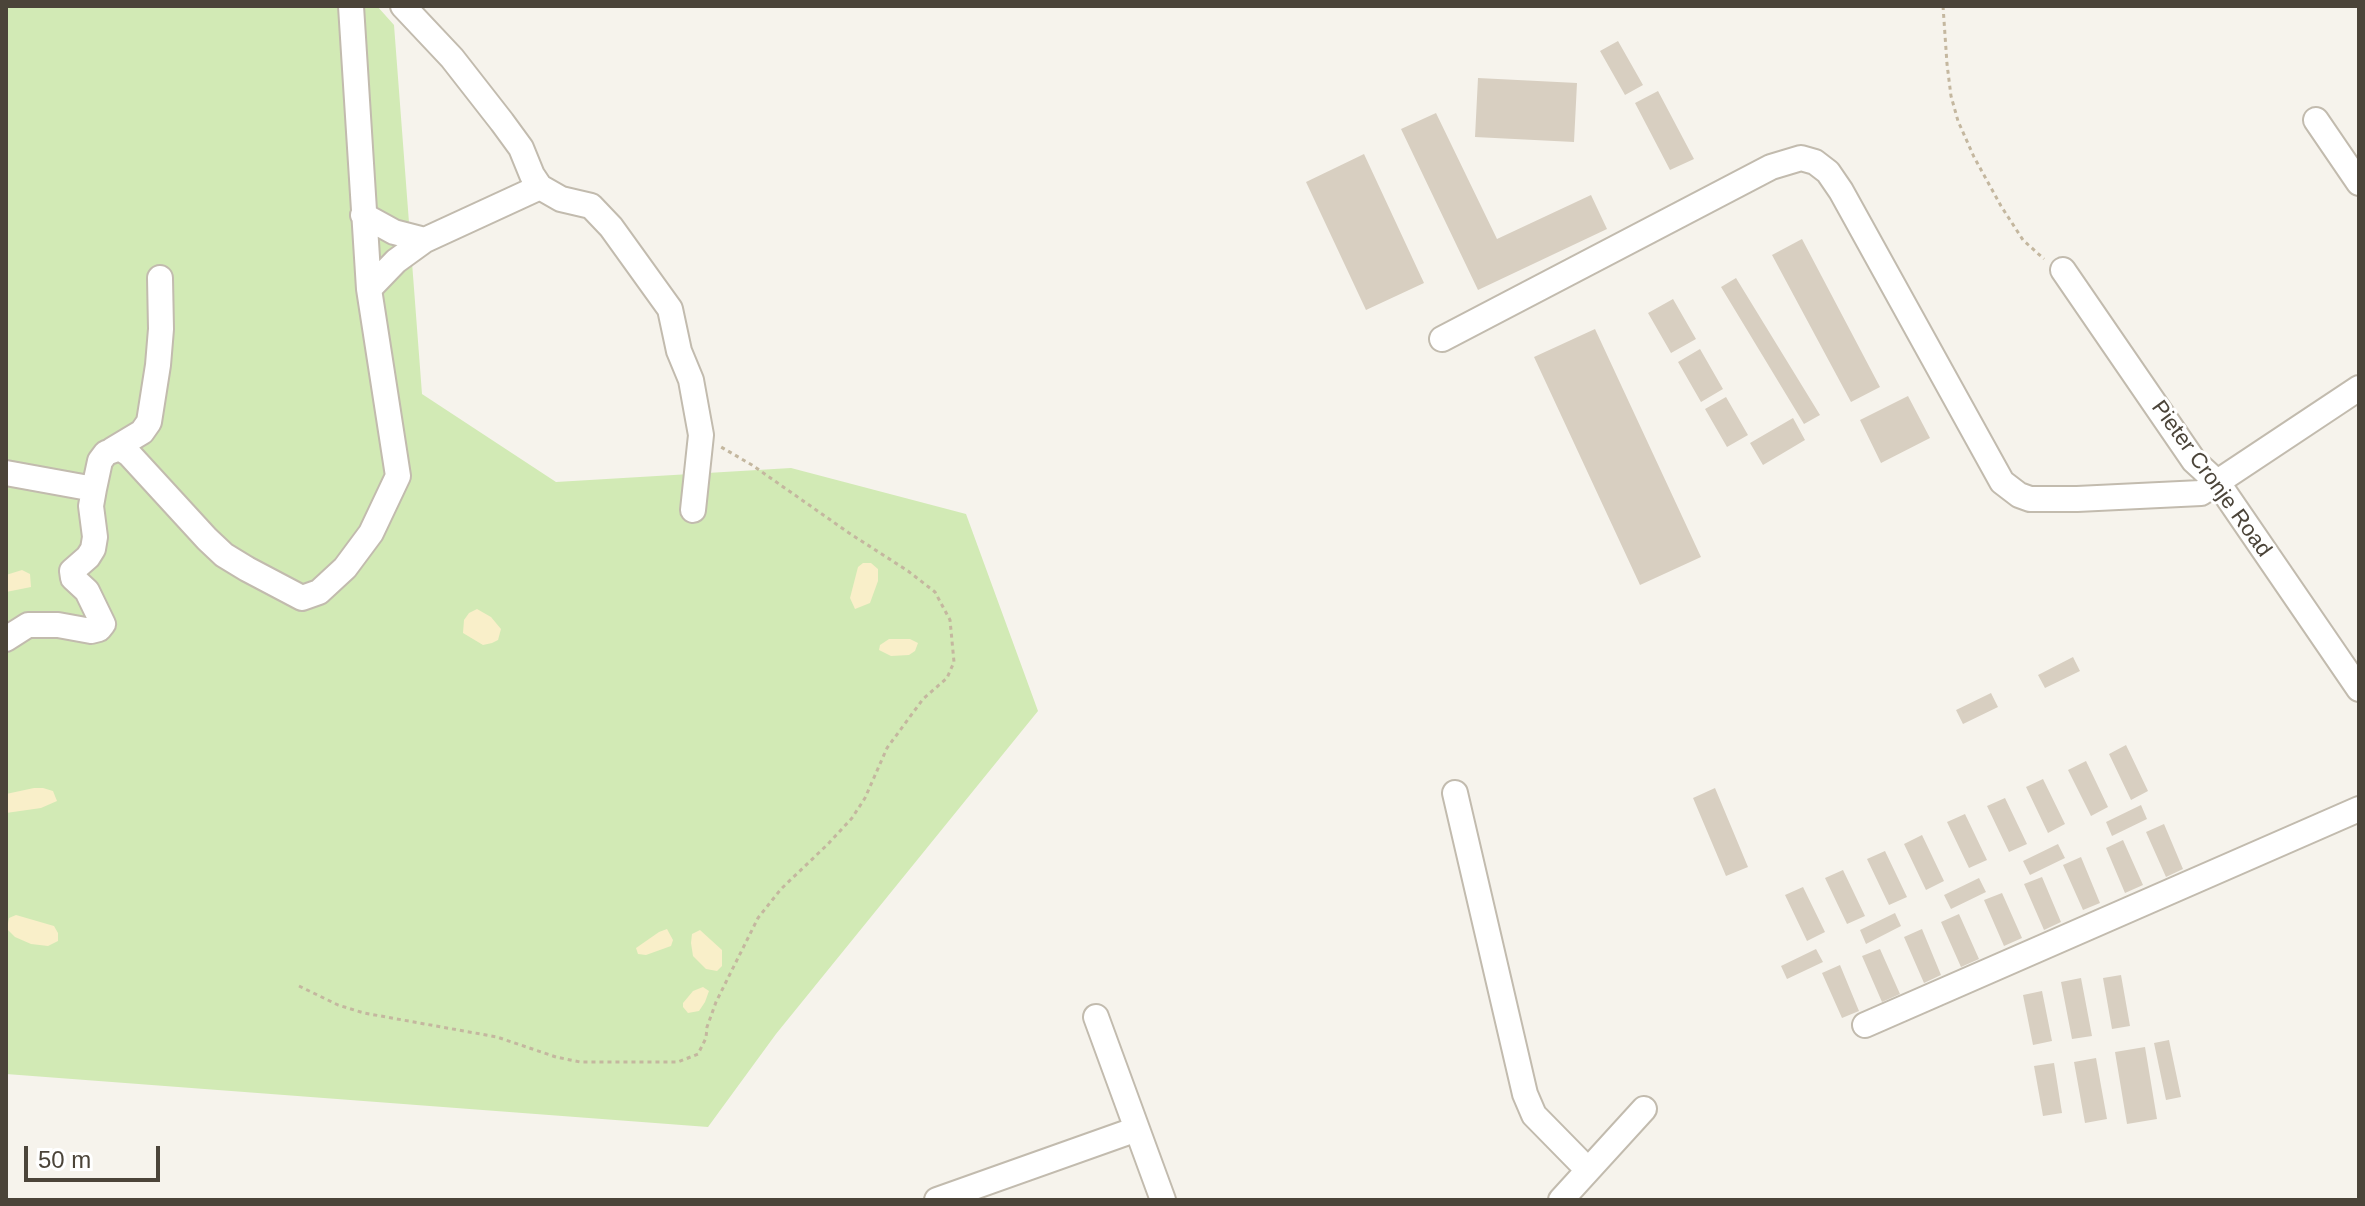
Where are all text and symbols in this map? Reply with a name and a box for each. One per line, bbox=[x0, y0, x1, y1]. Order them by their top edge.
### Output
street label: Pieter Cronje Road bbox=[2145, 396, 2277, 562]
scale bar bbox=[28, 1130, 164, 1180]
text: 50 m bbox=[38, 1146, 91, 1173]

